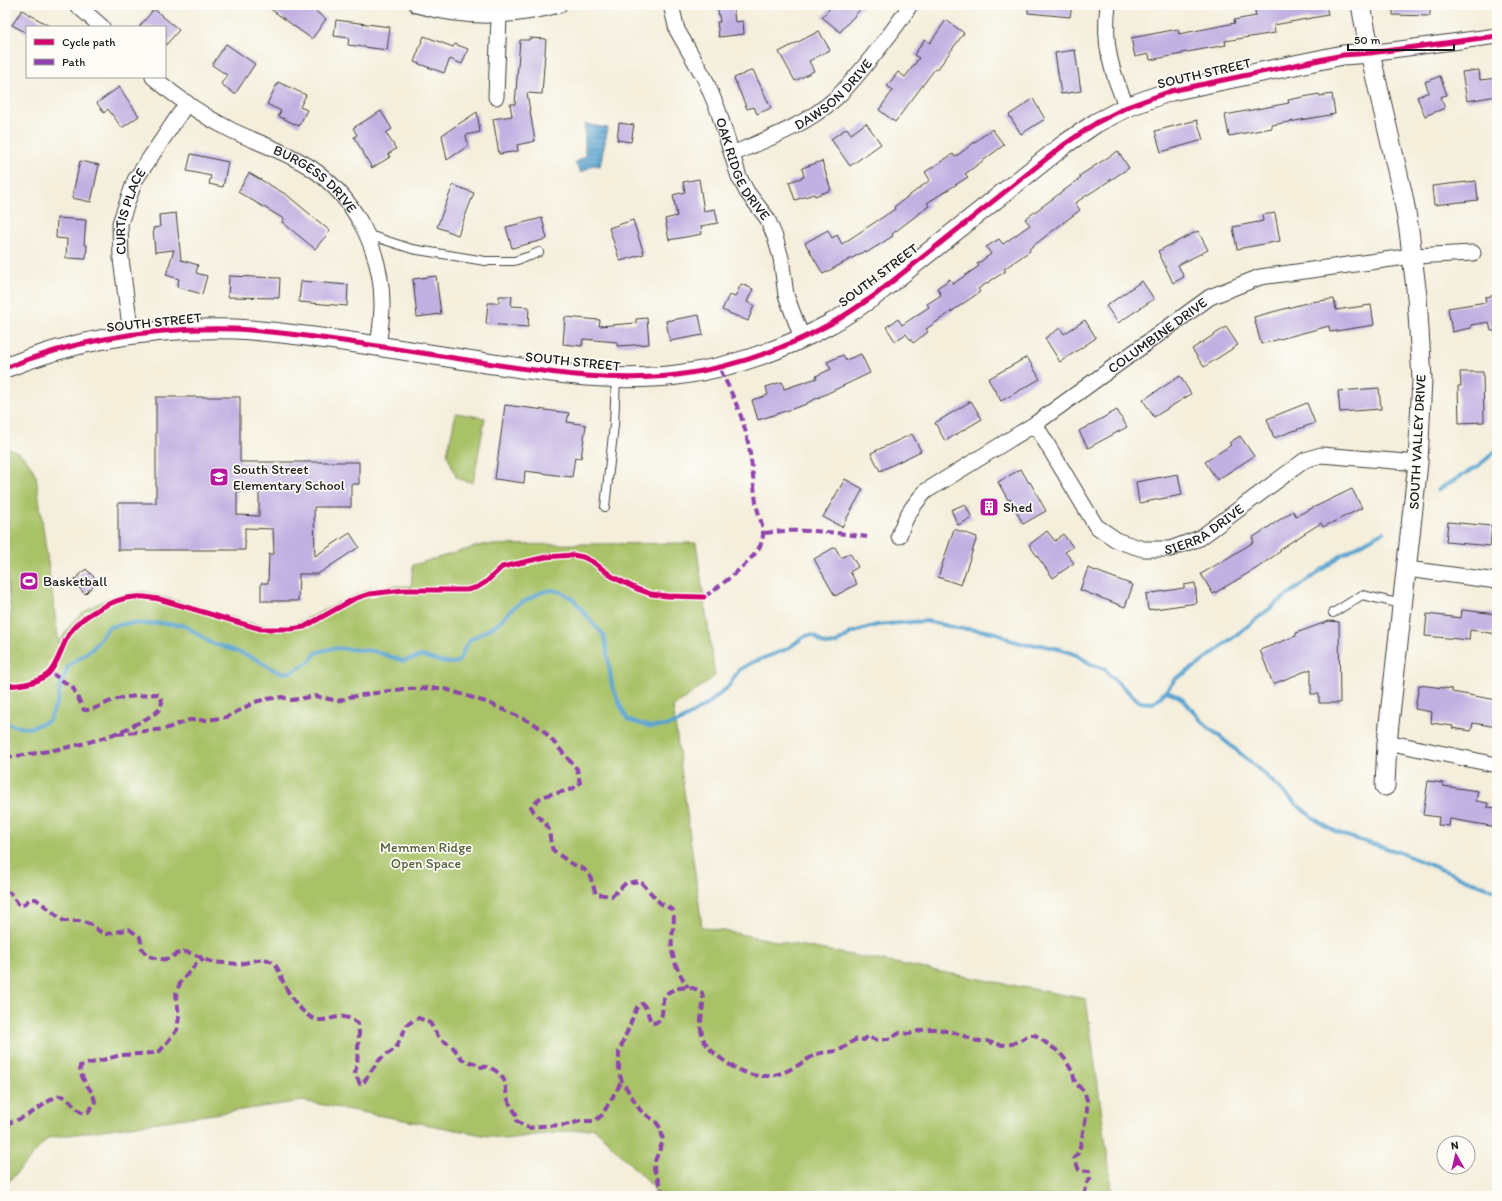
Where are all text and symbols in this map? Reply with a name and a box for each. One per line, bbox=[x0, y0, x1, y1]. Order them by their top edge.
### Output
legend bbox=[26, 26, 166, 78]
scale bar bbox=[1348, 26, 1454, 52]
text: 50 m bbox=[1354, 33, 1380, 47]
text: Cycle path bbox=[62, 35, 116, 49]
street label: SOUTH STREET bbox=[1156, 54, 1253, 93]
text: Path bbox=[62, 55, 85, 69]
street label: DAWSON DRIVE bbox=[791, 55, 876, 134]
street label: OAK RIDGE DRIVE bbox=[712, 115, 774, 224]
street label: BURGESS DRIVE bbox=[271, 142, 360, 216]
street label: CURTIS PLACE bbox=[112, 165, 150, 255]
street label: SOUTH STREET bbox=[835, 240, 922, 311]
street label: COLUMBINE DRIVE bbox=[1105, 294, 1211, 377]
street label: SOUTH STREET bbox=[106, 309, 203, 336]
street label: SOUTH STREET bbox=[524, 348, 622, 375]
street label: SOUTH VALLEY DRIVE bbox=[1405, 374, 1430, 510]
place label: South Street Elementary School bbox=[233, 461, 345, 494]
school or university icon: South Street Elementary School bbox=[208, 466, 230, 488]
building icon: Shed bbox=[978, 496, 1000, 518]
place label: Shed bbox=[1003, 499, 1033, 516]
street label: SIERRA DRIVE bbox=[1164, 500, 1247, 558]
sports icon: Basketball bbox=[18, 570, 40, 592]
place label: Basketball bbox=[43, 573, 107, 590]
park label: Memmen Ridge Open Space bbox=[380, 839, 472, 872]
north arrow bbox=[1436, 1135, 1476, 1175]
text: N bbox=[1450, 1139, 1459, 1153]

